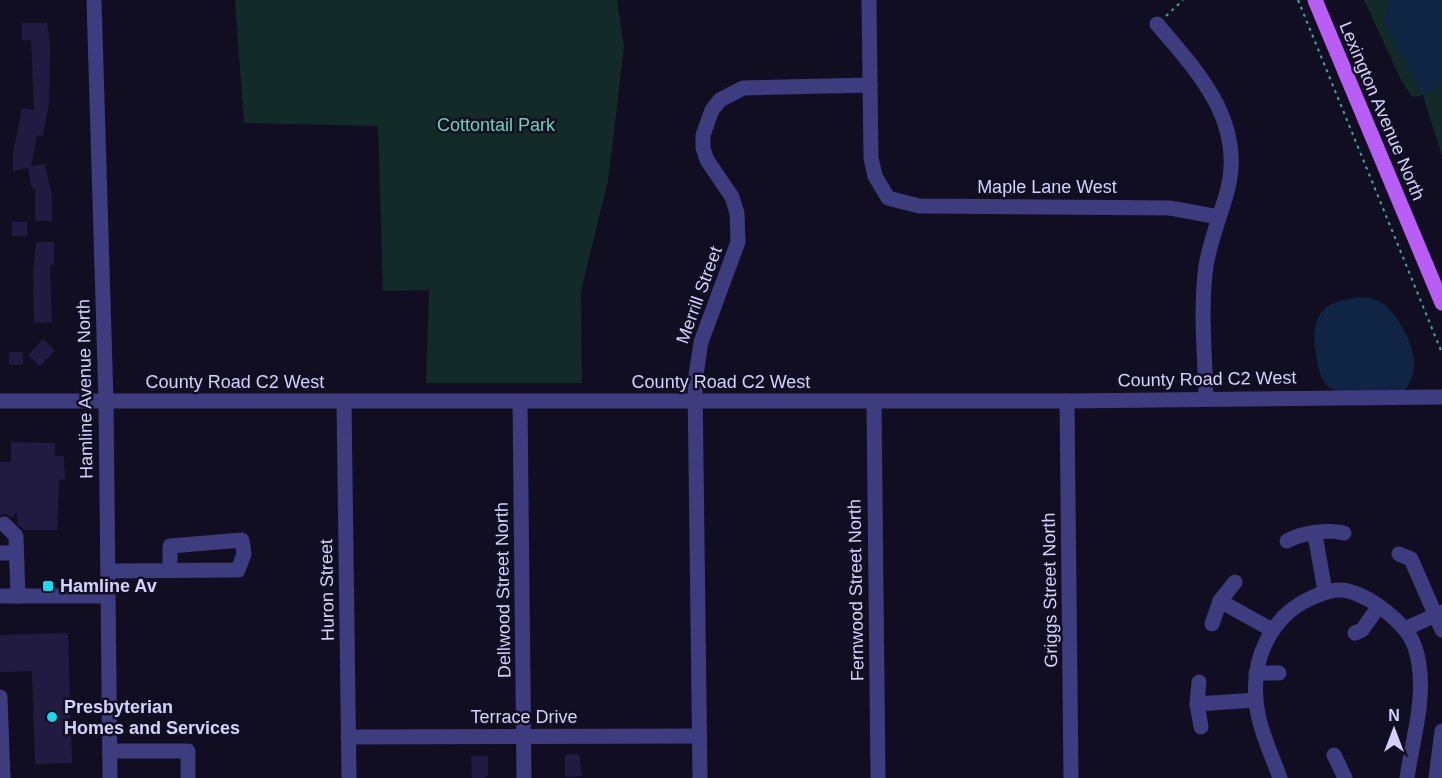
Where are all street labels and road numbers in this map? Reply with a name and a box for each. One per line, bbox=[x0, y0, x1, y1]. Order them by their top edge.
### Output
street label: Lexington Avenue North bbox=[1335, 19, 1429, 203]
street label: Maple Lane West bbox=[977, 177, 1117, 197]
street label: Merrill Street bbox=[672, 244, 726, 346]
street label: Hamline Avenue North bbox=[73, 299, 97, 479]
street label: County Road C2 West bbox=[1117, 367, 1297, 391]
street label: County Road C2 West bbox=[146, 372, 324, 392]
street label: County Road C2 West bbox=[632, 372, 810, 392]
street label: Fernwood Street North bbox=[844, 499, 868, 681]
street label: Dellwood Street North bbox=[491, 502, 515, 678]
street label: Griggs Street North bbox=[1039, 512, 1061, 668]
street label: Huron Street bbox=[316, 539, 338, 641]
street label: Terrace Drive bbox=[470, 707, 578, 727]

